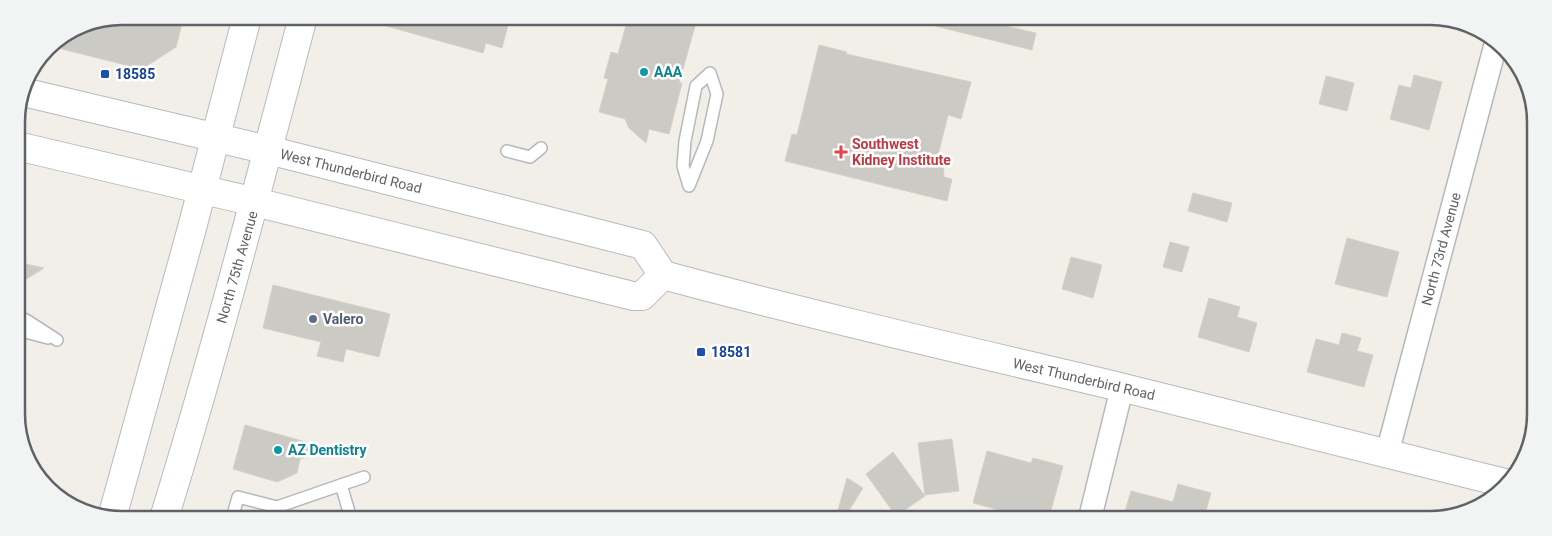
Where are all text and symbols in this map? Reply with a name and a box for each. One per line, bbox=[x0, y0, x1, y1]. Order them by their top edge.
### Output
place label: AAA bbox=[654, 64, 683, 80]
place label: 18585 bbox=[115, 66, 155, 82]
marker: AAA bbox=[638, 66, 650, 78]
marker: 18585 bbox=[99, 68, 111, 80]
place label: Southwest Kidney Institute bbox=[852, 136, 951, 168]
marker: Southwest Kidney Institute bbox=[834, 145, 848, 159]
street label: West Thunderbird Road bbox=[278, 146, 424, 196]
street label: North 73rd Avenue bbox=[1418, 191, 1464, 307]
street label: North 75th Avenue bbox=[213, 209, 261, 325]
place label: Valero bbox=[323, 311, 364, 327]
marker: Valero bbox=[307, 313, 319, 325]
place label: 18581 bbox=[711, 344, 751, 360]
marker: 18581 bbox=[695, 346, 707, 358]
street label: West Thunderbird Road bbox=[1011, 355, 1157, 403]
place label: AZ Dentistry bbox=[288, 442, 368, 458]
marker: AZ Dentistry bbox=[272, 444, 284, 456]

